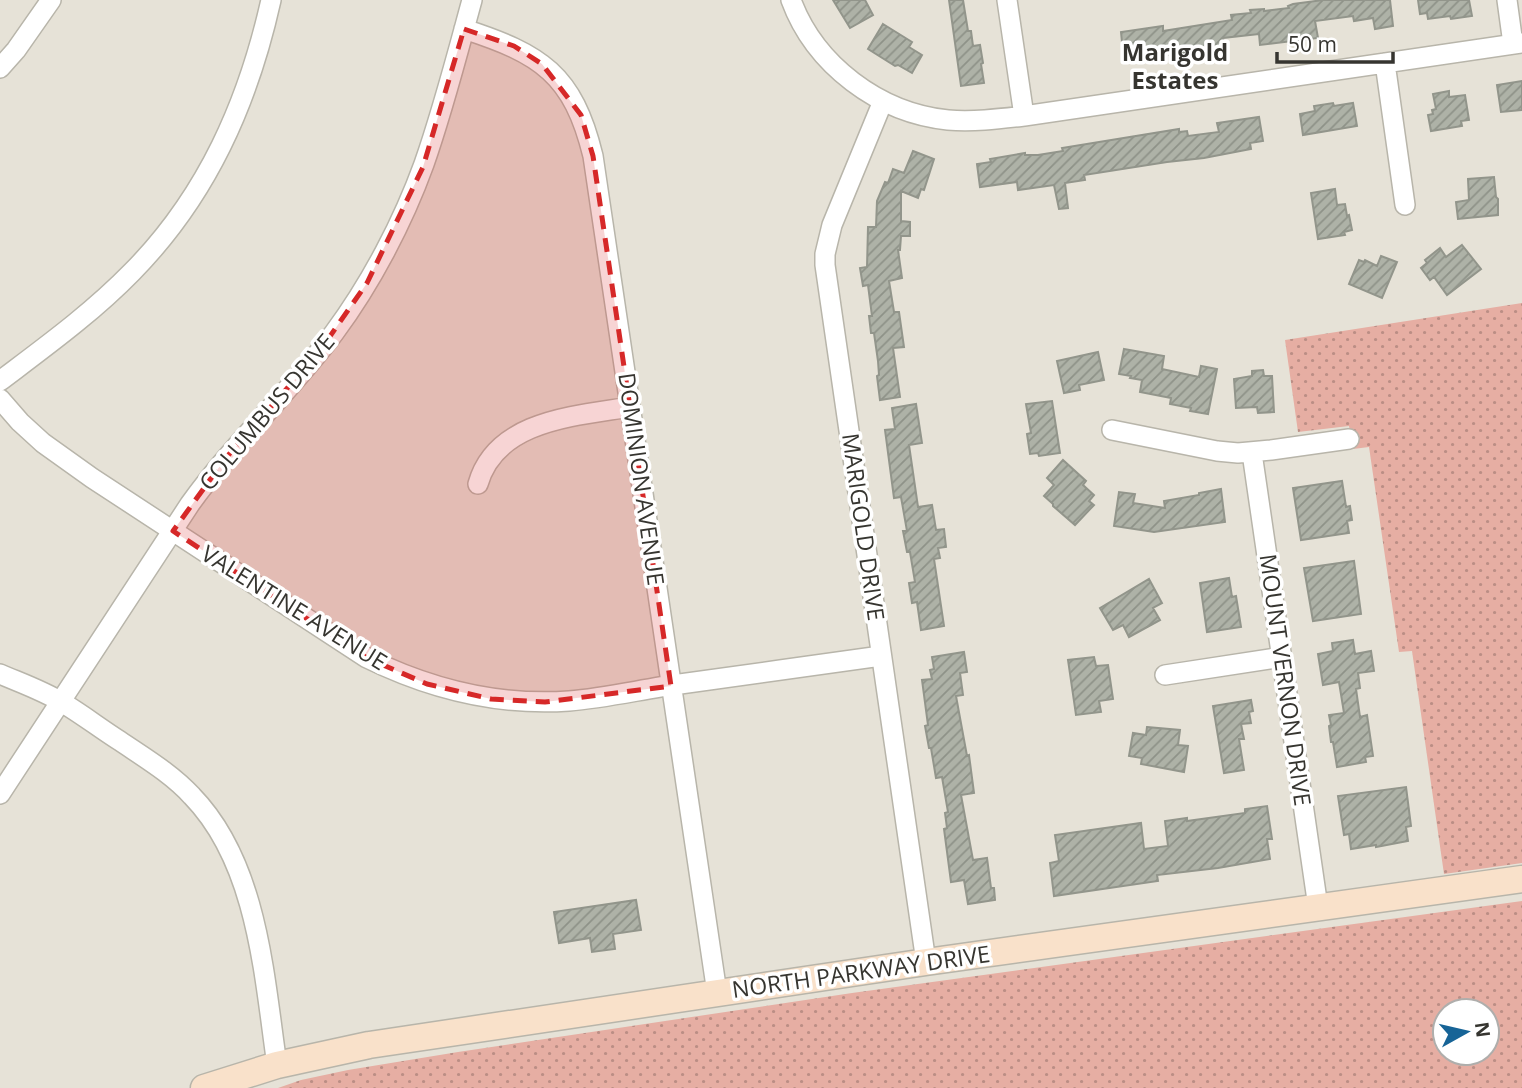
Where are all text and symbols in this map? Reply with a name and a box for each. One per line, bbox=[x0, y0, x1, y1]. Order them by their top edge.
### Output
scale bar bbox=[1277, 21, 1392, 65]
text: 50 m bbox=[1288, 30, 1337, 58]
district label: Marigold Estates bbox=[1122, 35, 1228, 96]
street label: COLUMBUS DRIVE bbox=[191, 326, 341, 497]
street label: DOMINION AVENUE bbox=[611, 370, 673, 587]
street label: MARIGOLD DRIVE bbox=[835, 431, 893, 623]
street label: VALENTINE AVENUE bbox=[196, 537, 394, 677]
street label: MOUNT VERNON DRIVE bbox=[1252, 552, 1320, 808]
street label: NORTH PARKWAY DRIVE bbox=[730, 937, 992, 1005]
north arrow bbox=[1431, 997, 1501, 1067]
text: N bbox=[1469, 1020, 1497, 1039]

